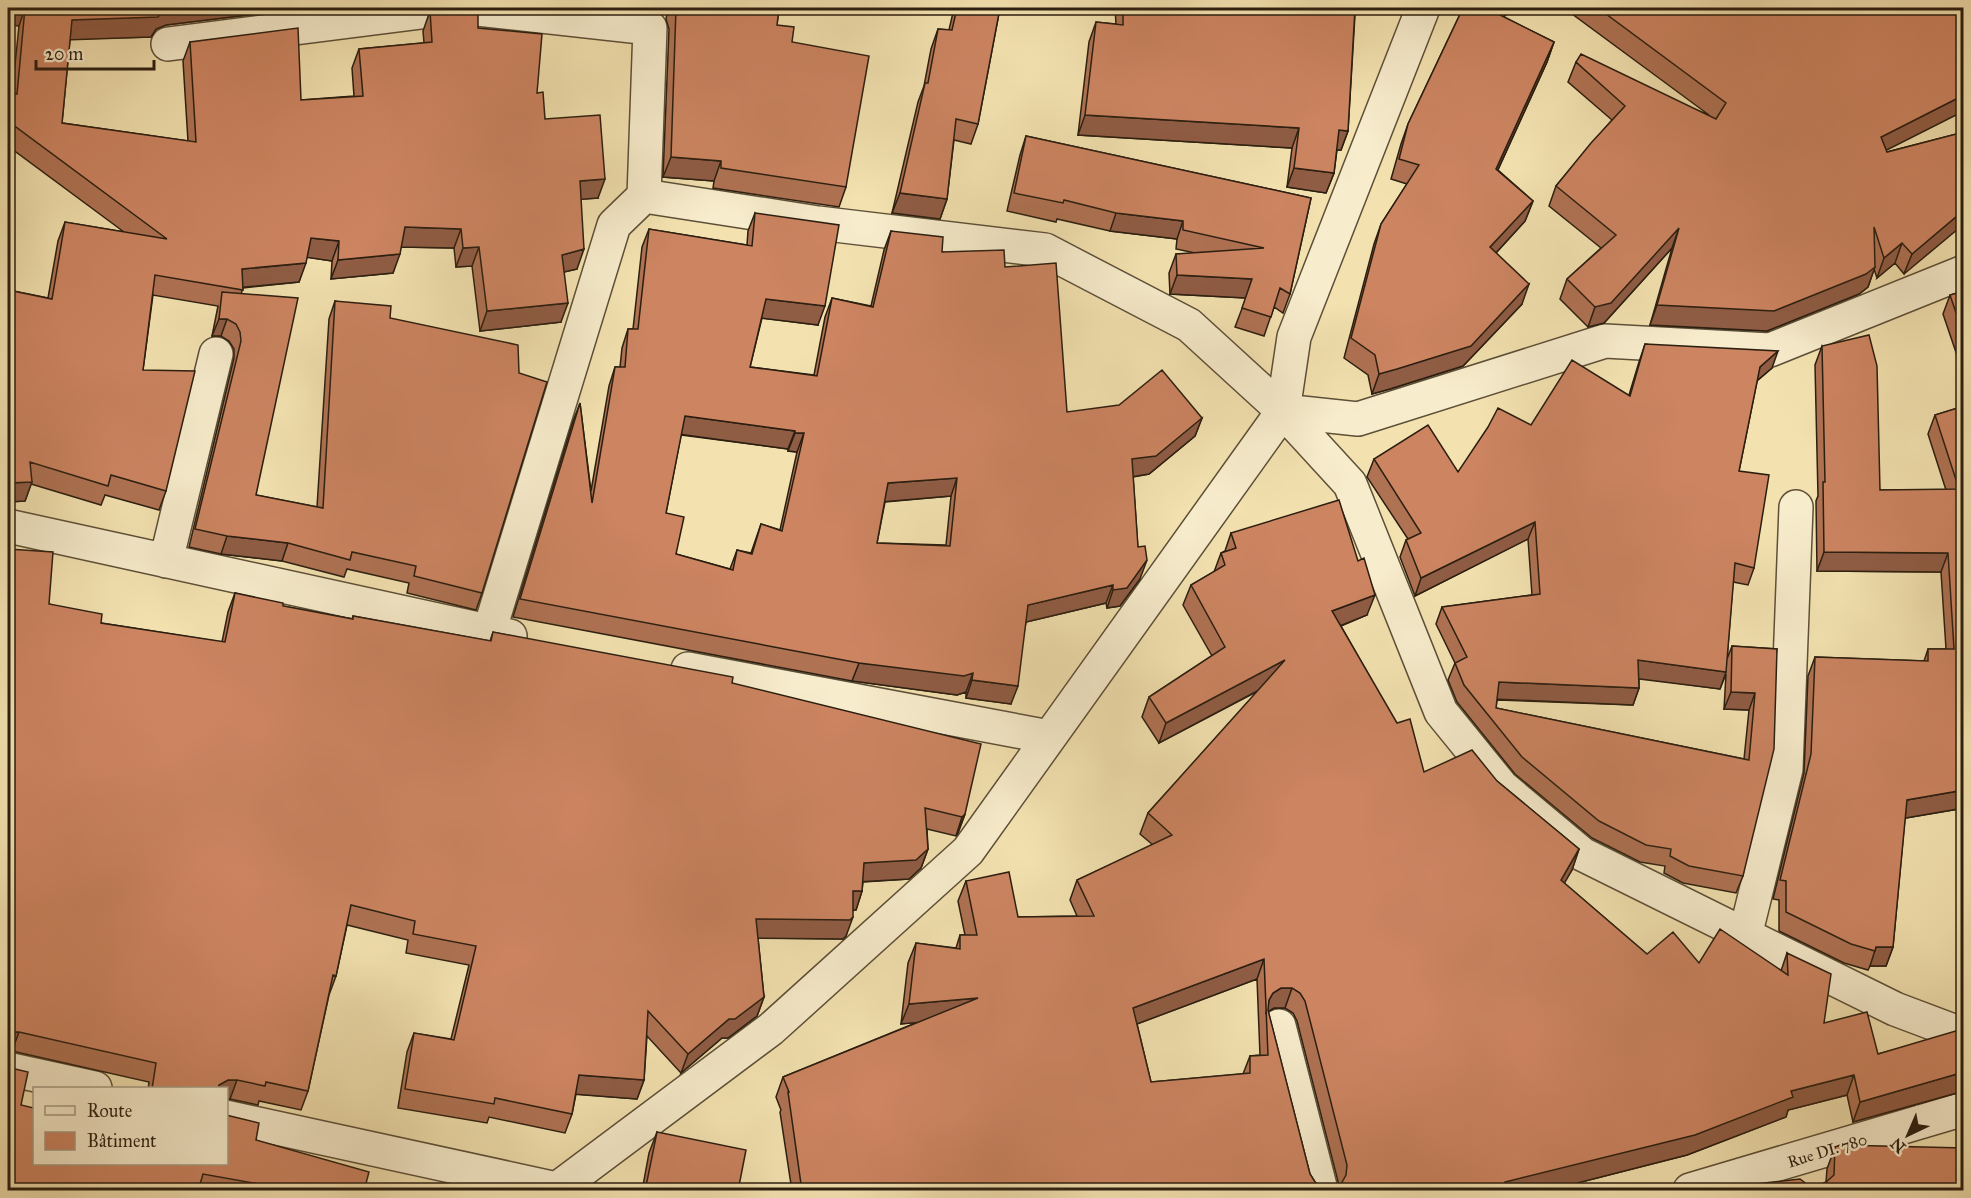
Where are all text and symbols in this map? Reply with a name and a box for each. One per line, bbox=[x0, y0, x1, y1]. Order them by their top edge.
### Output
scale bar bbox=[36, 33, 154, 71]
text: 20 m bbox=[45, 43, 83, 65]
legend bbox=[33, 1087, 228, 1165]
text: Route bbox=[87, 1100, 132, 1122]
north arrow bbox=[1878, 1105, 1938, 1165]
street label: Rue DI. 780 bbox=[1785, 1129, 1869, 1172]
text: Bâtiment bbox=[87, 1130, 157, 1152]
text: N bbox=[1886, 1134, 1909, 1157]

